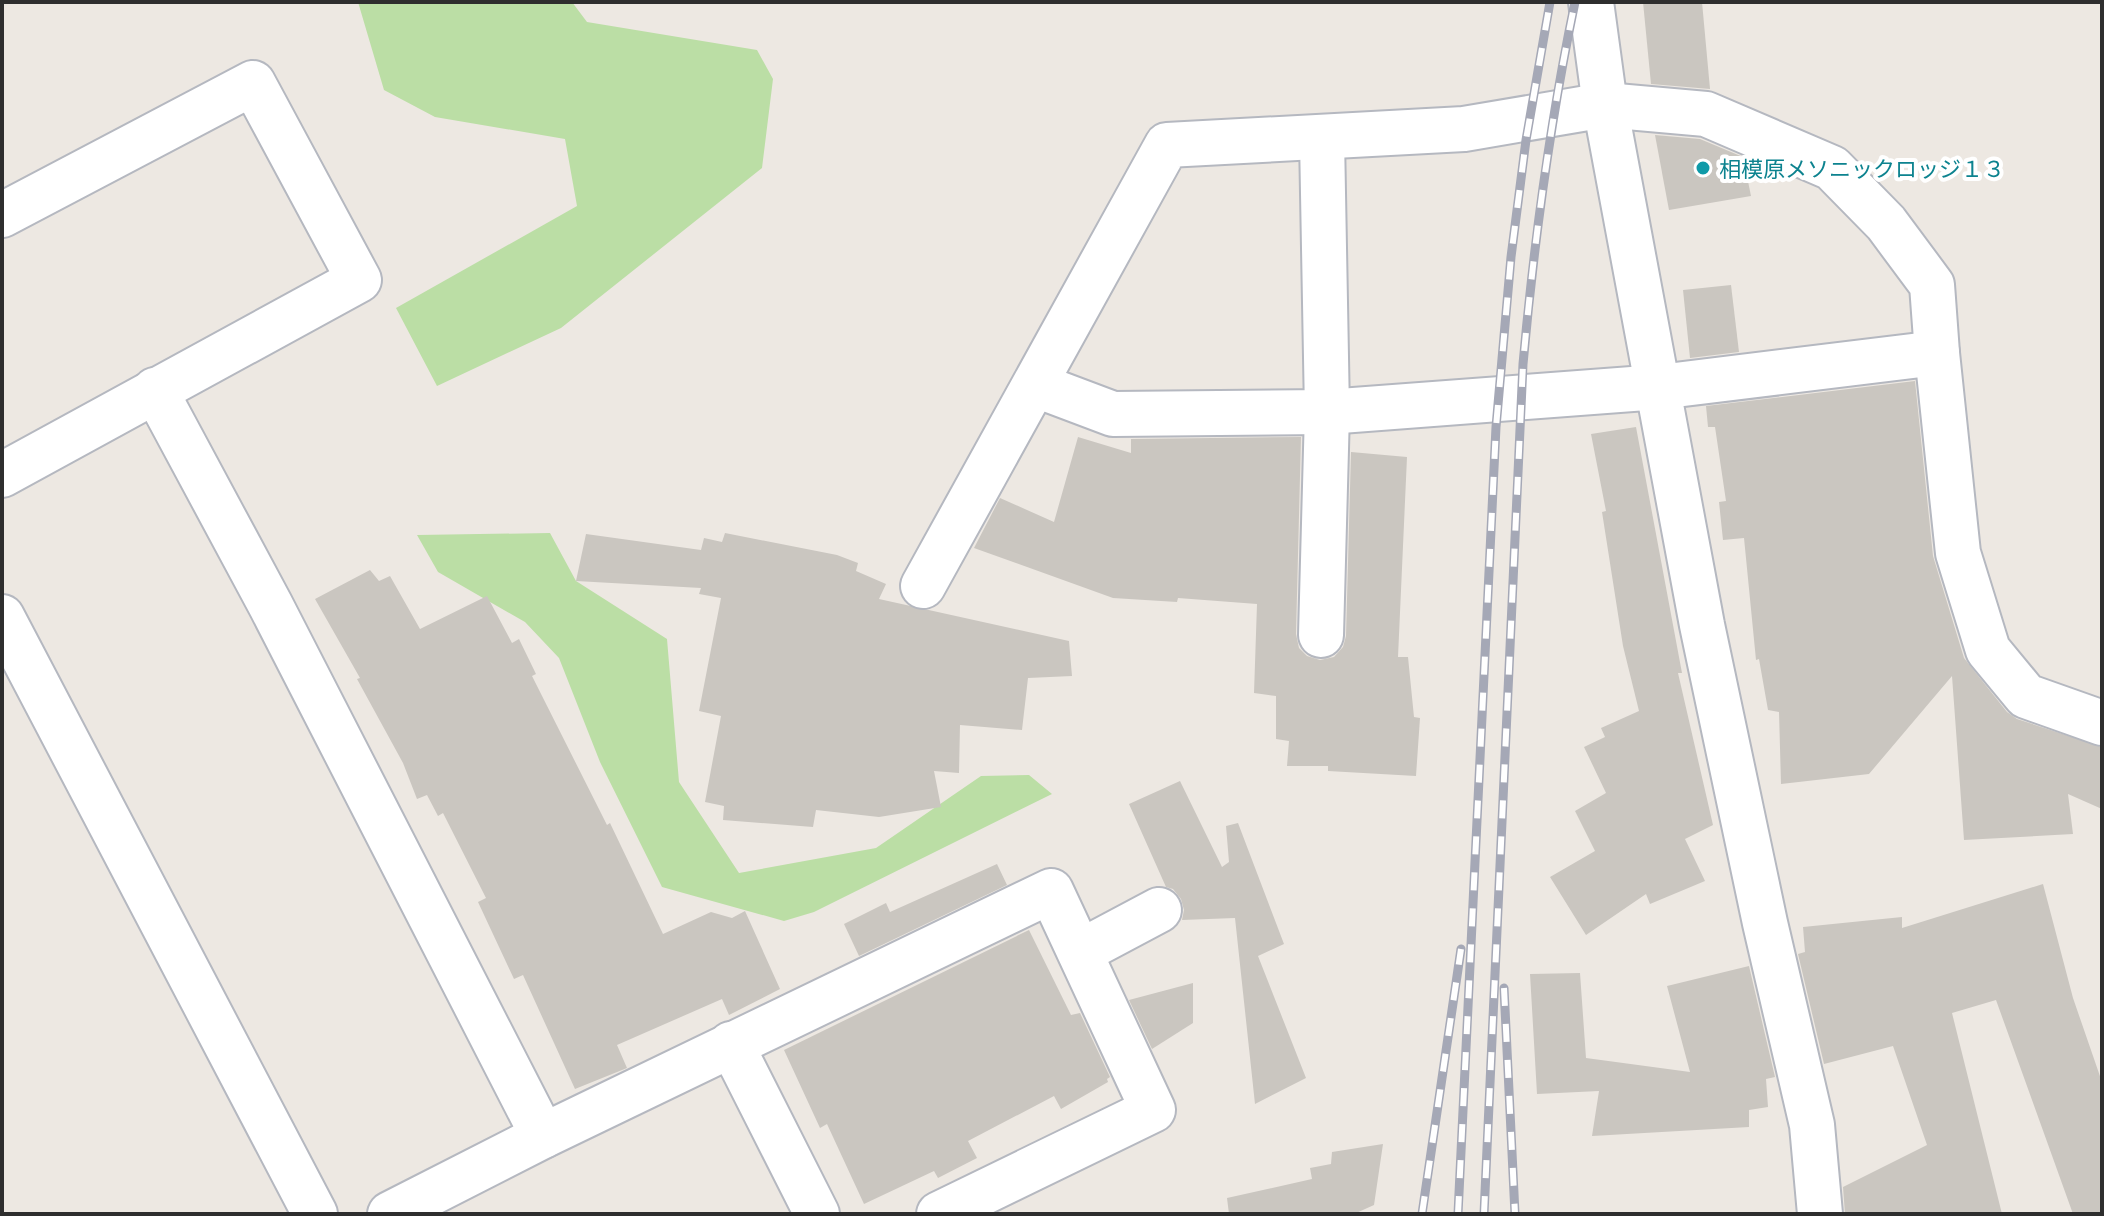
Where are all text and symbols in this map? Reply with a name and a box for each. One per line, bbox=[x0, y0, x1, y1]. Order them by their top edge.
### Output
place label: 相模原メソニックロッジ１３ bbox=[1719, 155, 2005, 182]
marker: 相模原メソニックロッジ１３ bbox=[1694, 159, 1712, 177]

